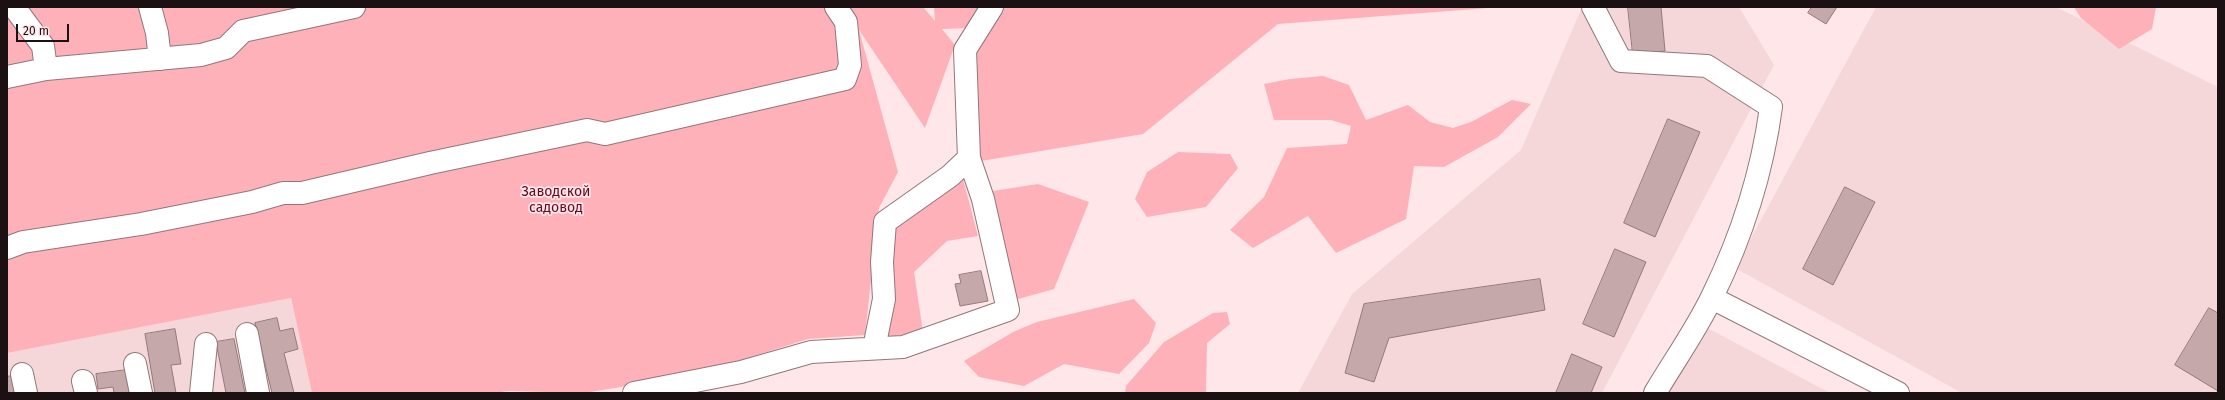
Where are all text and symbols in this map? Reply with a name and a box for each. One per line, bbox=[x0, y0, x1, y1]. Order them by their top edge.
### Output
scale bar bbox=[18, 16, 71, 42]
text: 20 m bbox=[23, 24, 49, 38]
park label: Заводской садовод bbox=[522, 184, 590, 216]

